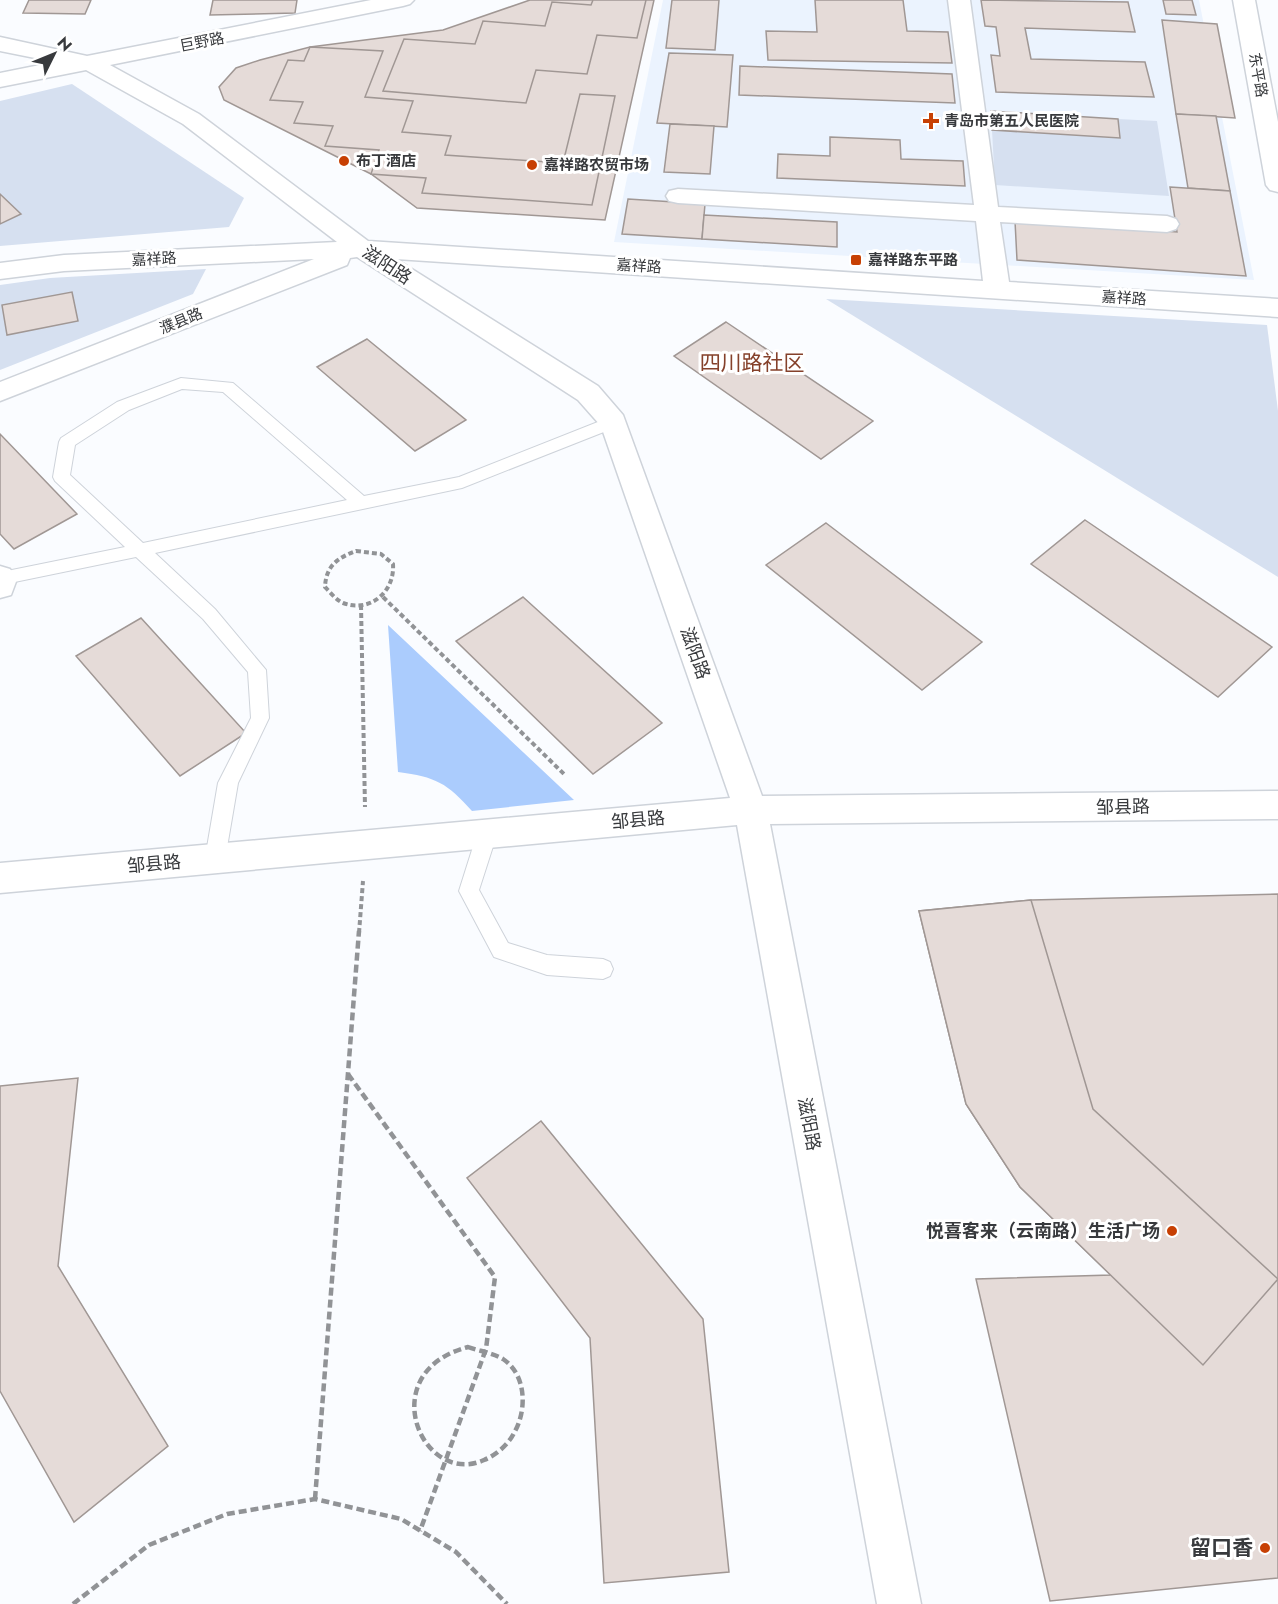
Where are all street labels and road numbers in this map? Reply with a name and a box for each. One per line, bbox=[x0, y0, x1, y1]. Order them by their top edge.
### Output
street label: 巨野路 bbox=[178, 27, 226, 57]
street label: 东平路 bbox=[1243, 51, 1273, 99]
street label: 滋阳路 bbox=[357, 239, 417, 291]
street label: 嘉祥路 bbox=[131, 247, 177, 271]
street label: 嘉祥路 bbox=[616, 253, 662, 279]
street label: 嘉祥路 bbox=[1101, 285, 1147, 311]
street label: 濮县路 bbox=[156, 302, 206, 340]
street label: 滋阳路 bbox=[674, 623, 716, 683]
street label: 邹县路 bbox=[1096, 794, 1150, 820]
street label: 邹县路 bbox=[610, 805, 666, 835]
street label: 邹县路 bbox=[126, 849, 182, 879]
street label: 滋阳路 bbox=[791, 1095, 827, 1153]

